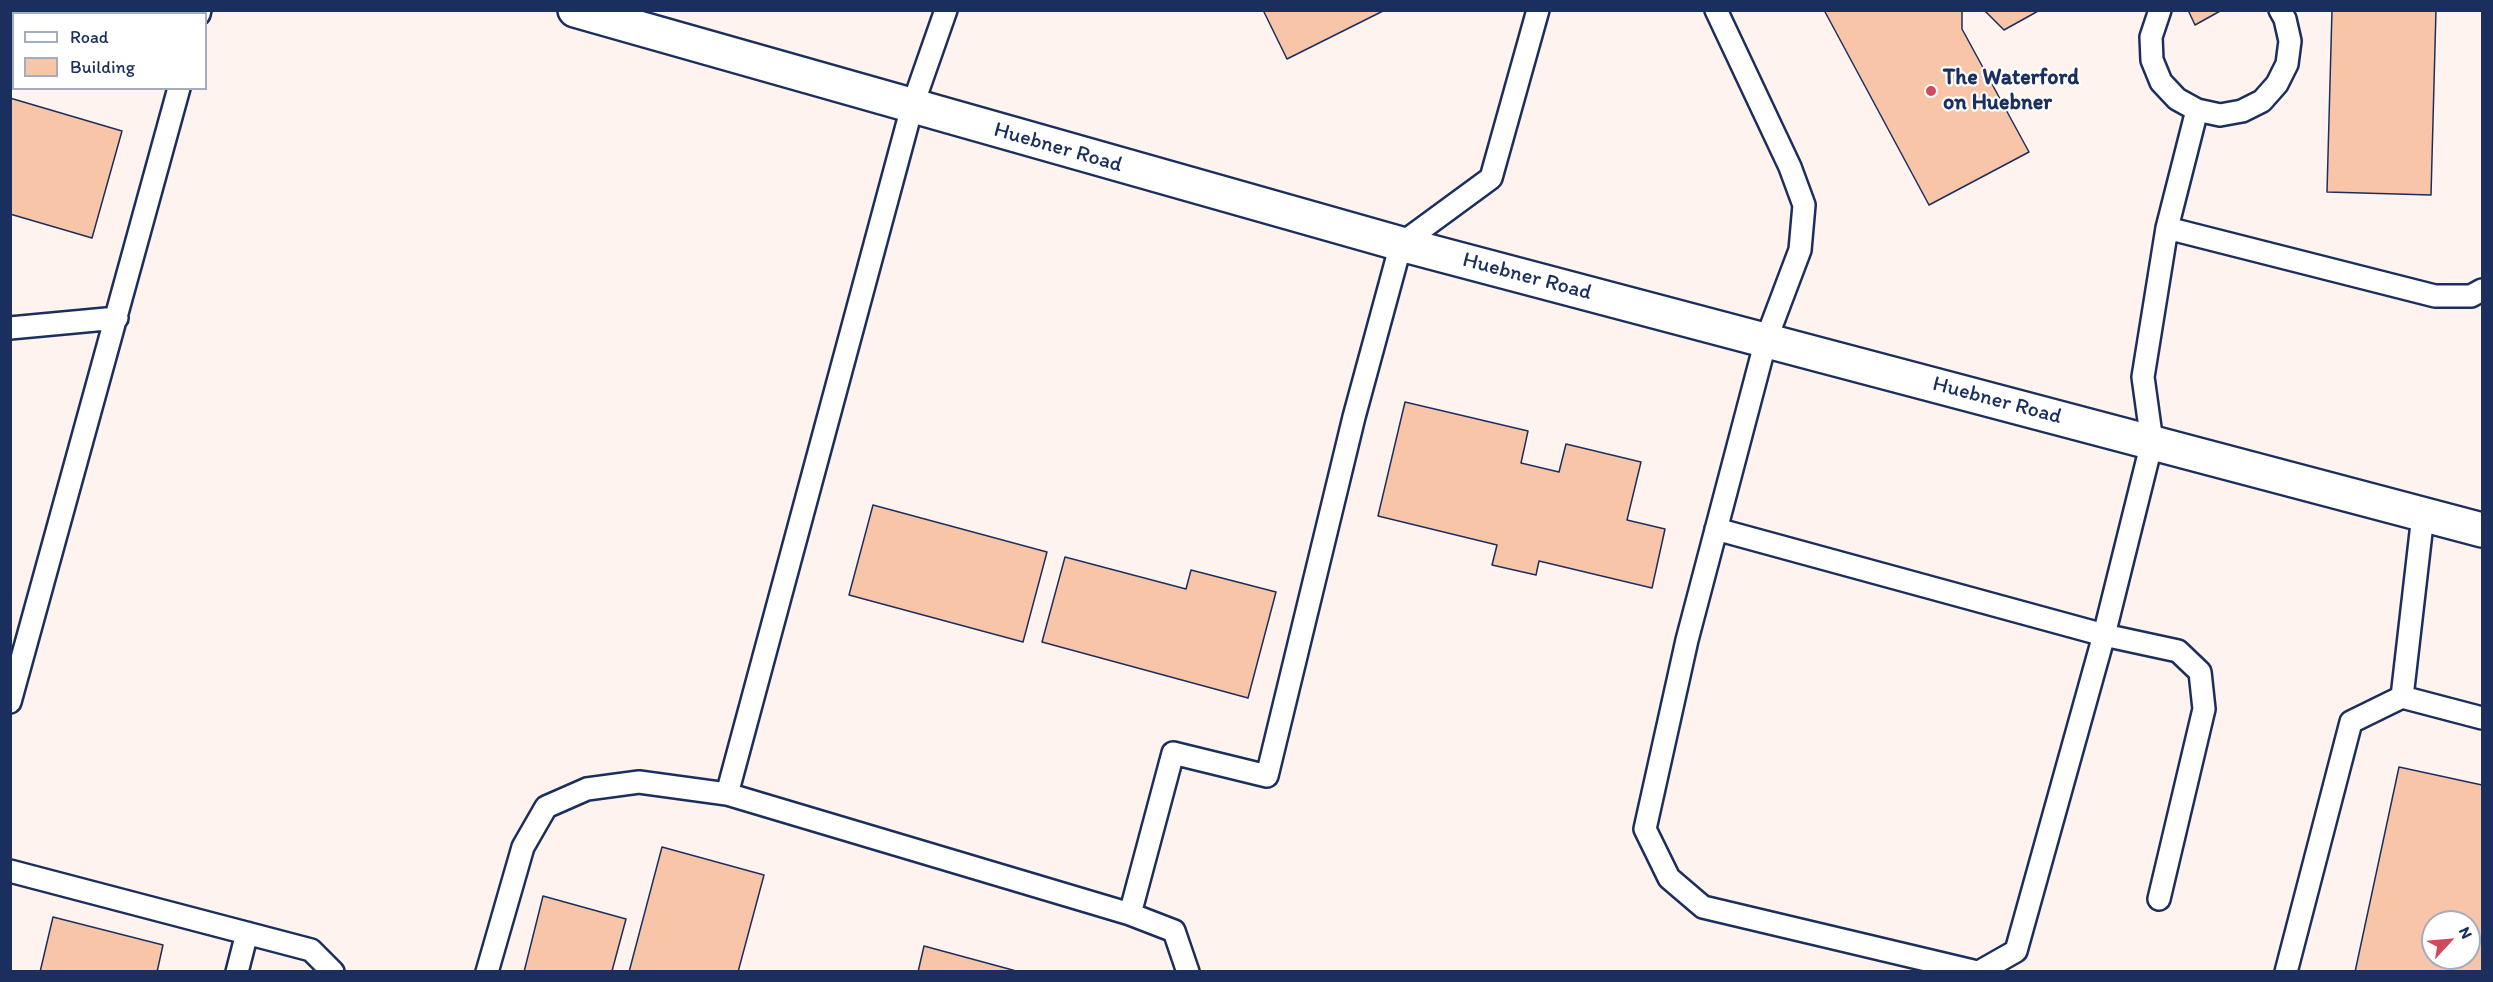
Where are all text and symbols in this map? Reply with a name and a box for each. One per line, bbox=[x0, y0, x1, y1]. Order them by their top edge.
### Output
legend bbox=[12, 12, 207, 90]
text: Road bbox=[70, 26, 109, 48]
text: Building bbox=[70, 56, 135, 78]
place label: The Waterford on Huebner bbox=[1943, 65, 2079, 116]
marker: The Waterford on Huebner bbox=[1924, 84, 1938, 98]
street label: Huebner Road bbox=[991, 117, 1125, 179]
street label: Huebner Road bbox=[1460, 247, 1594, 307]
street label: Huebner Road bbox=[1930, 371, 2064, 431]
north arrow bbox=[2421, 910, 2481, 970]
text: N bbox=[2455, 924, 2477, 942]

